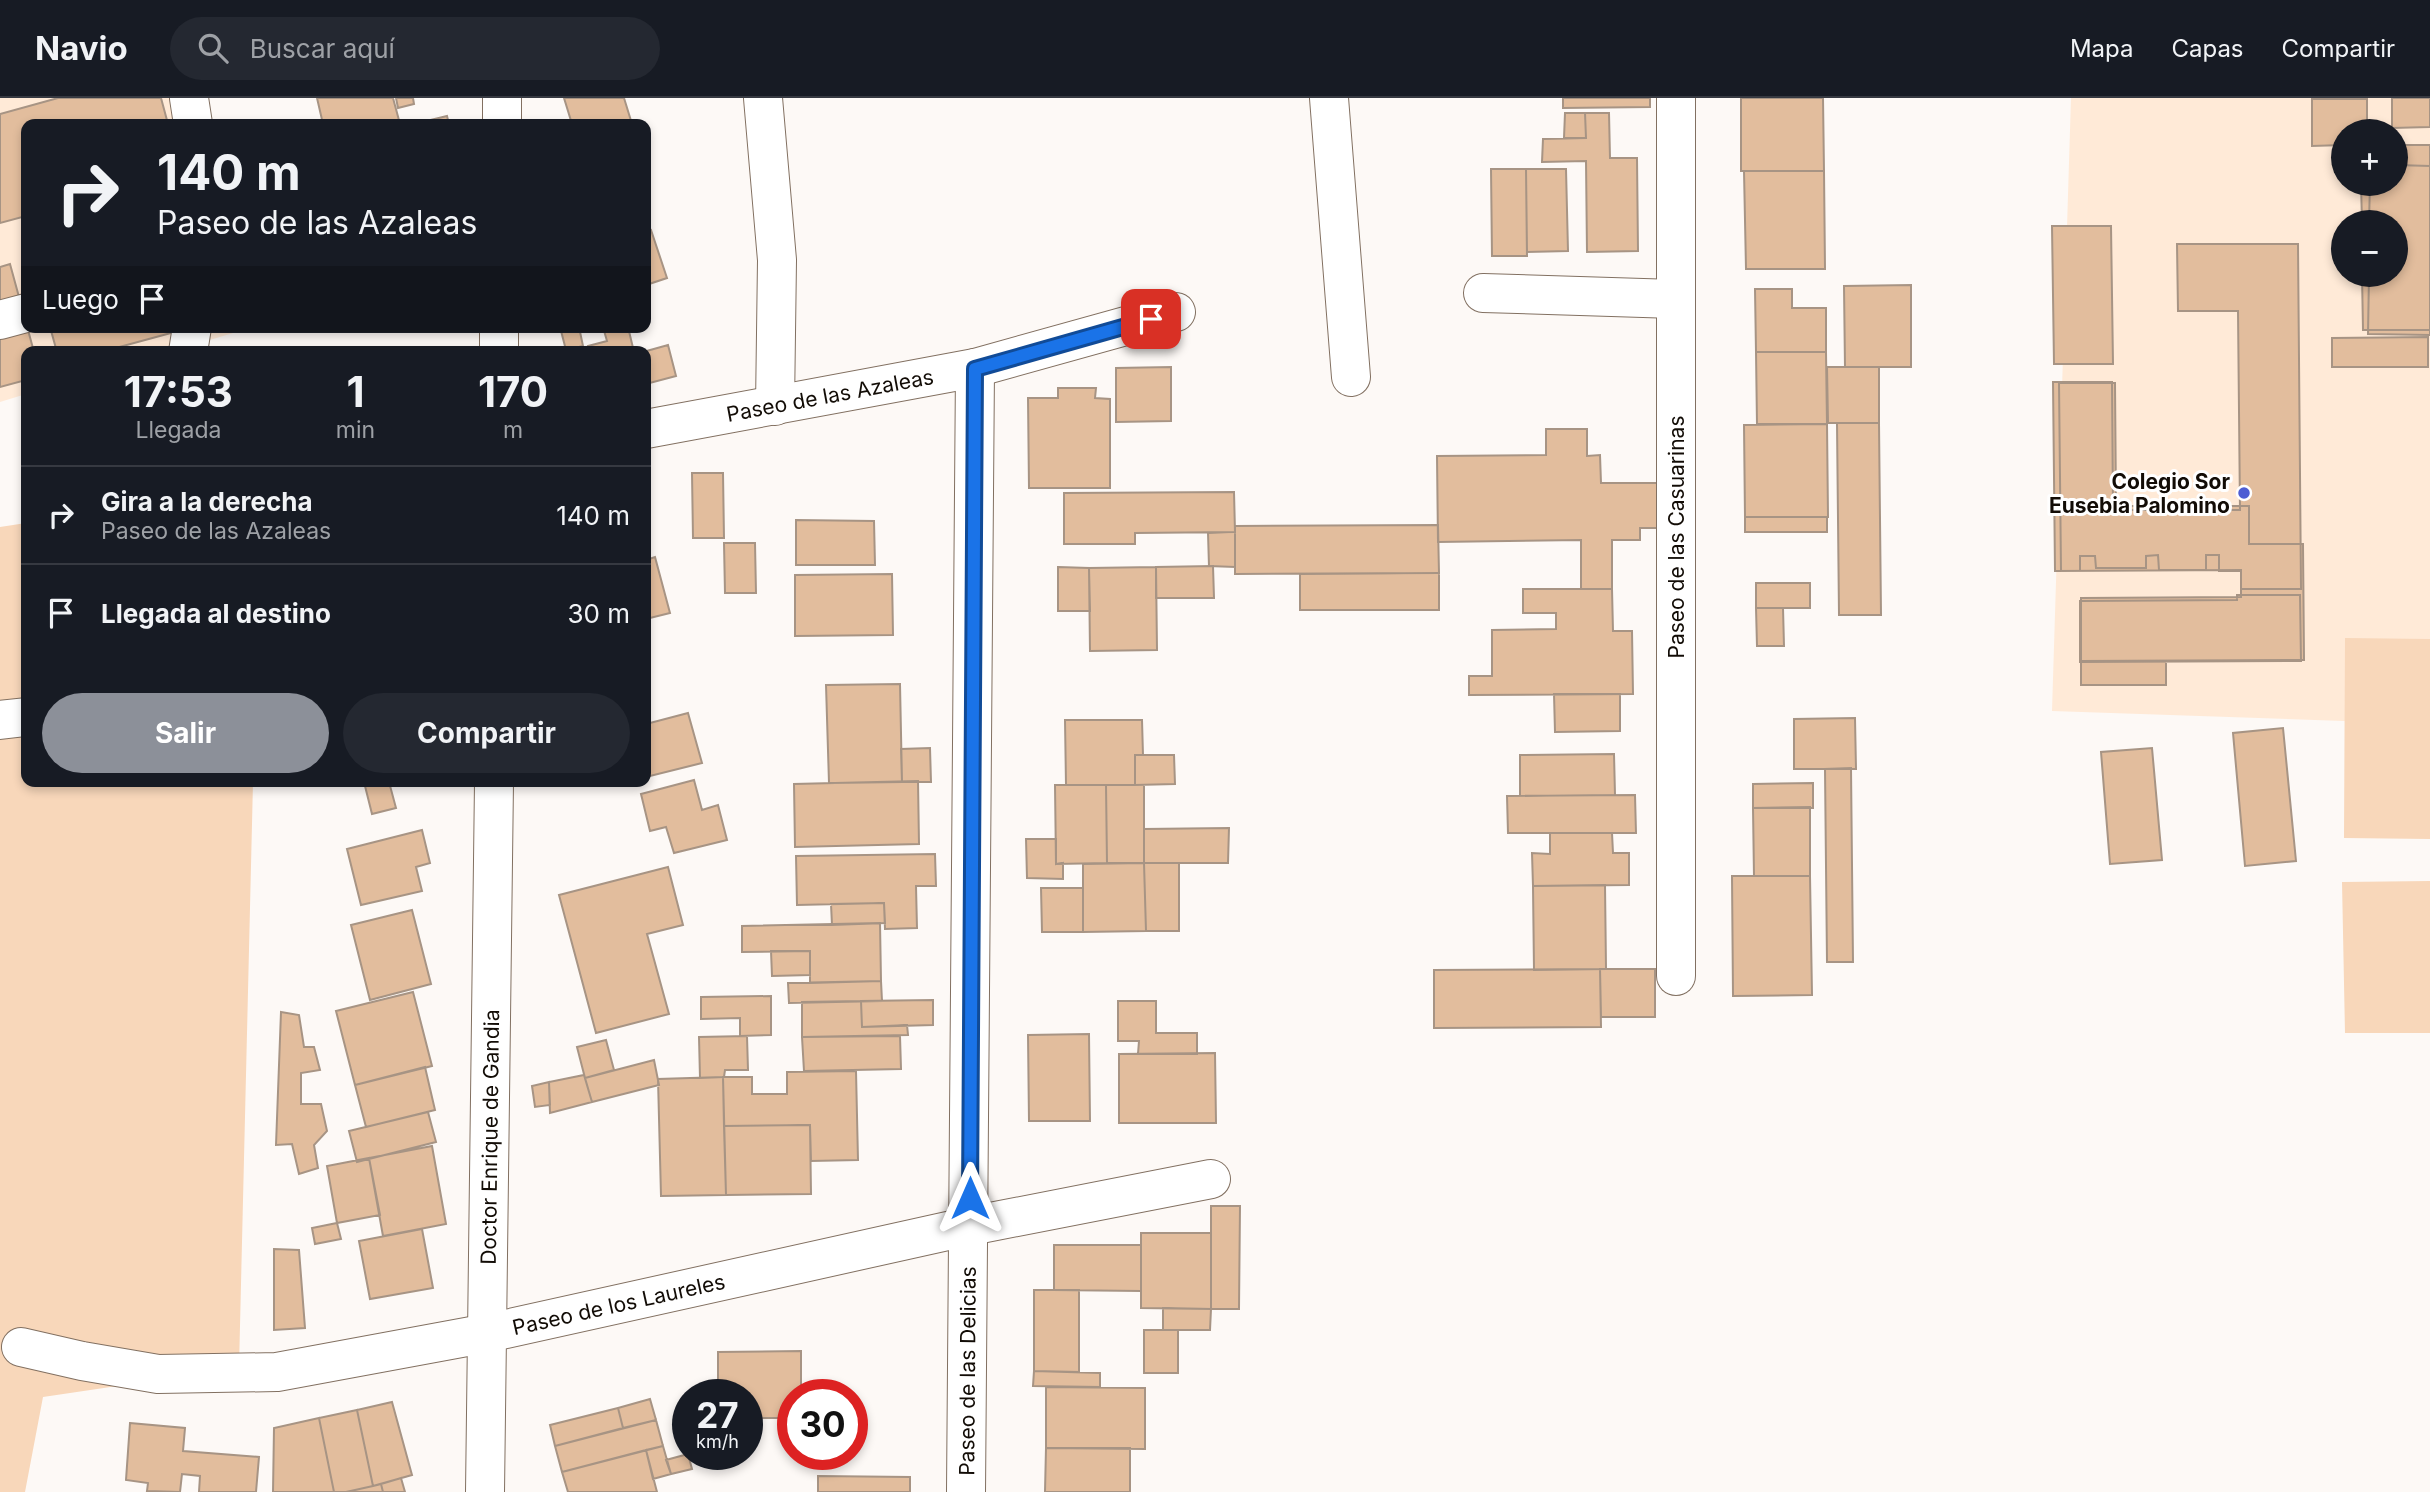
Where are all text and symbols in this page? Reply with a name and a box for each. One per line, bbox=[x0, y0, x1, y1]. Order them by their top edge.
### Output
search box bbox=[170, 17, 660, 80]
text: Navio bbox=[35, 28, 128, 68]
icon: search bbox=[194, 29, 232, 67]
text: Buscar aquí bbox=[250, 33, 395, 64]
text: Mapa bbox=[2070, 34, 2133, 63]
text: Capas bbox=[2171, 34, 2244, 63]
text: Compartir bbox=[2282, 34, 2395, 63]
map controls bbox=[2331, 119, 2408, 287]
button: + bbox=[2331, 119, 2408, 196]
text: 140 m bbox=[157, 143, 301, 202]
icon: right bbox=[42, 147, 133, 238]
text: Paseo de las Azaleas bbox=[157, 203, 477, 242]
button: − bbox=[2331, 210, 2408, 287]
icon: arrive bbox=[133, 280, 171, 318]
text: Luego bbox=[42, 284, 119, 315]
pin bbox=[1121, 289, 1181, 349]
icon: arrive bbox=[1132, 300, 1170, 338]
street label: Paseo de las Azaleas bbox=[724, 363, 936, 426]
text: 17:53 bbox=[124, 366, 233, 417]
text: 1 bbox=[346, 366, 365, 417]
text: 170 bbox=[478, 366, 548, 417]
text: Llegada bbox=[135, 416, 221, 444]
text: min bbox=[336, 416, 375, 444]
text: m bbox=[503, 416, 523, 444]
street label: Paseo de las Casuarinas bbox=[1664, 416, 1689, 658]
place label: Colegio Sor Eusebia Palomino bbox=[2049, 469, 2230, 518]
marker: Colegio Sor Eusebia Palomino bbox=[2236, 485, 2252, 501]
text: Gira a la derecha bbox=[101, 486, 313, 517]
icon: right bbox=[42, 496, 80, 534]
text: 140 m bbox=[556, 500, 630, 531]
text: Paseo de las Azaleas bbox=[101, 517, 331, 545]
icon: arrive bbox=[42, 594, 80, 632]
text: Llegada al destino bbox=[101, 598, 331, 629]
text: 30 m bbox=[567, 598, 630, 629]
button: Salir bbox=[42, 693, 329, 773]
button: Compartir bbox=[343, 693, 630, 773]
street label: Doctor Enrique de Gandia bbox=[475, 1009, 504, 1265]
position arrow bbox=[933, 1161, 1007, 1235]
street label: Paseo de las Delicias bbox=[954, 1266, 980, 1476]
street label: Paseo de los Laureles bbox=[510, 1268, 727, 1340]
speed limit sign: 30 bbox=[777, 1379, 868, 1470]
text: 27 bbox=[696, 1394, 739, 1436]
text: km/h bbox=[696, 1431, 739, 1452]

